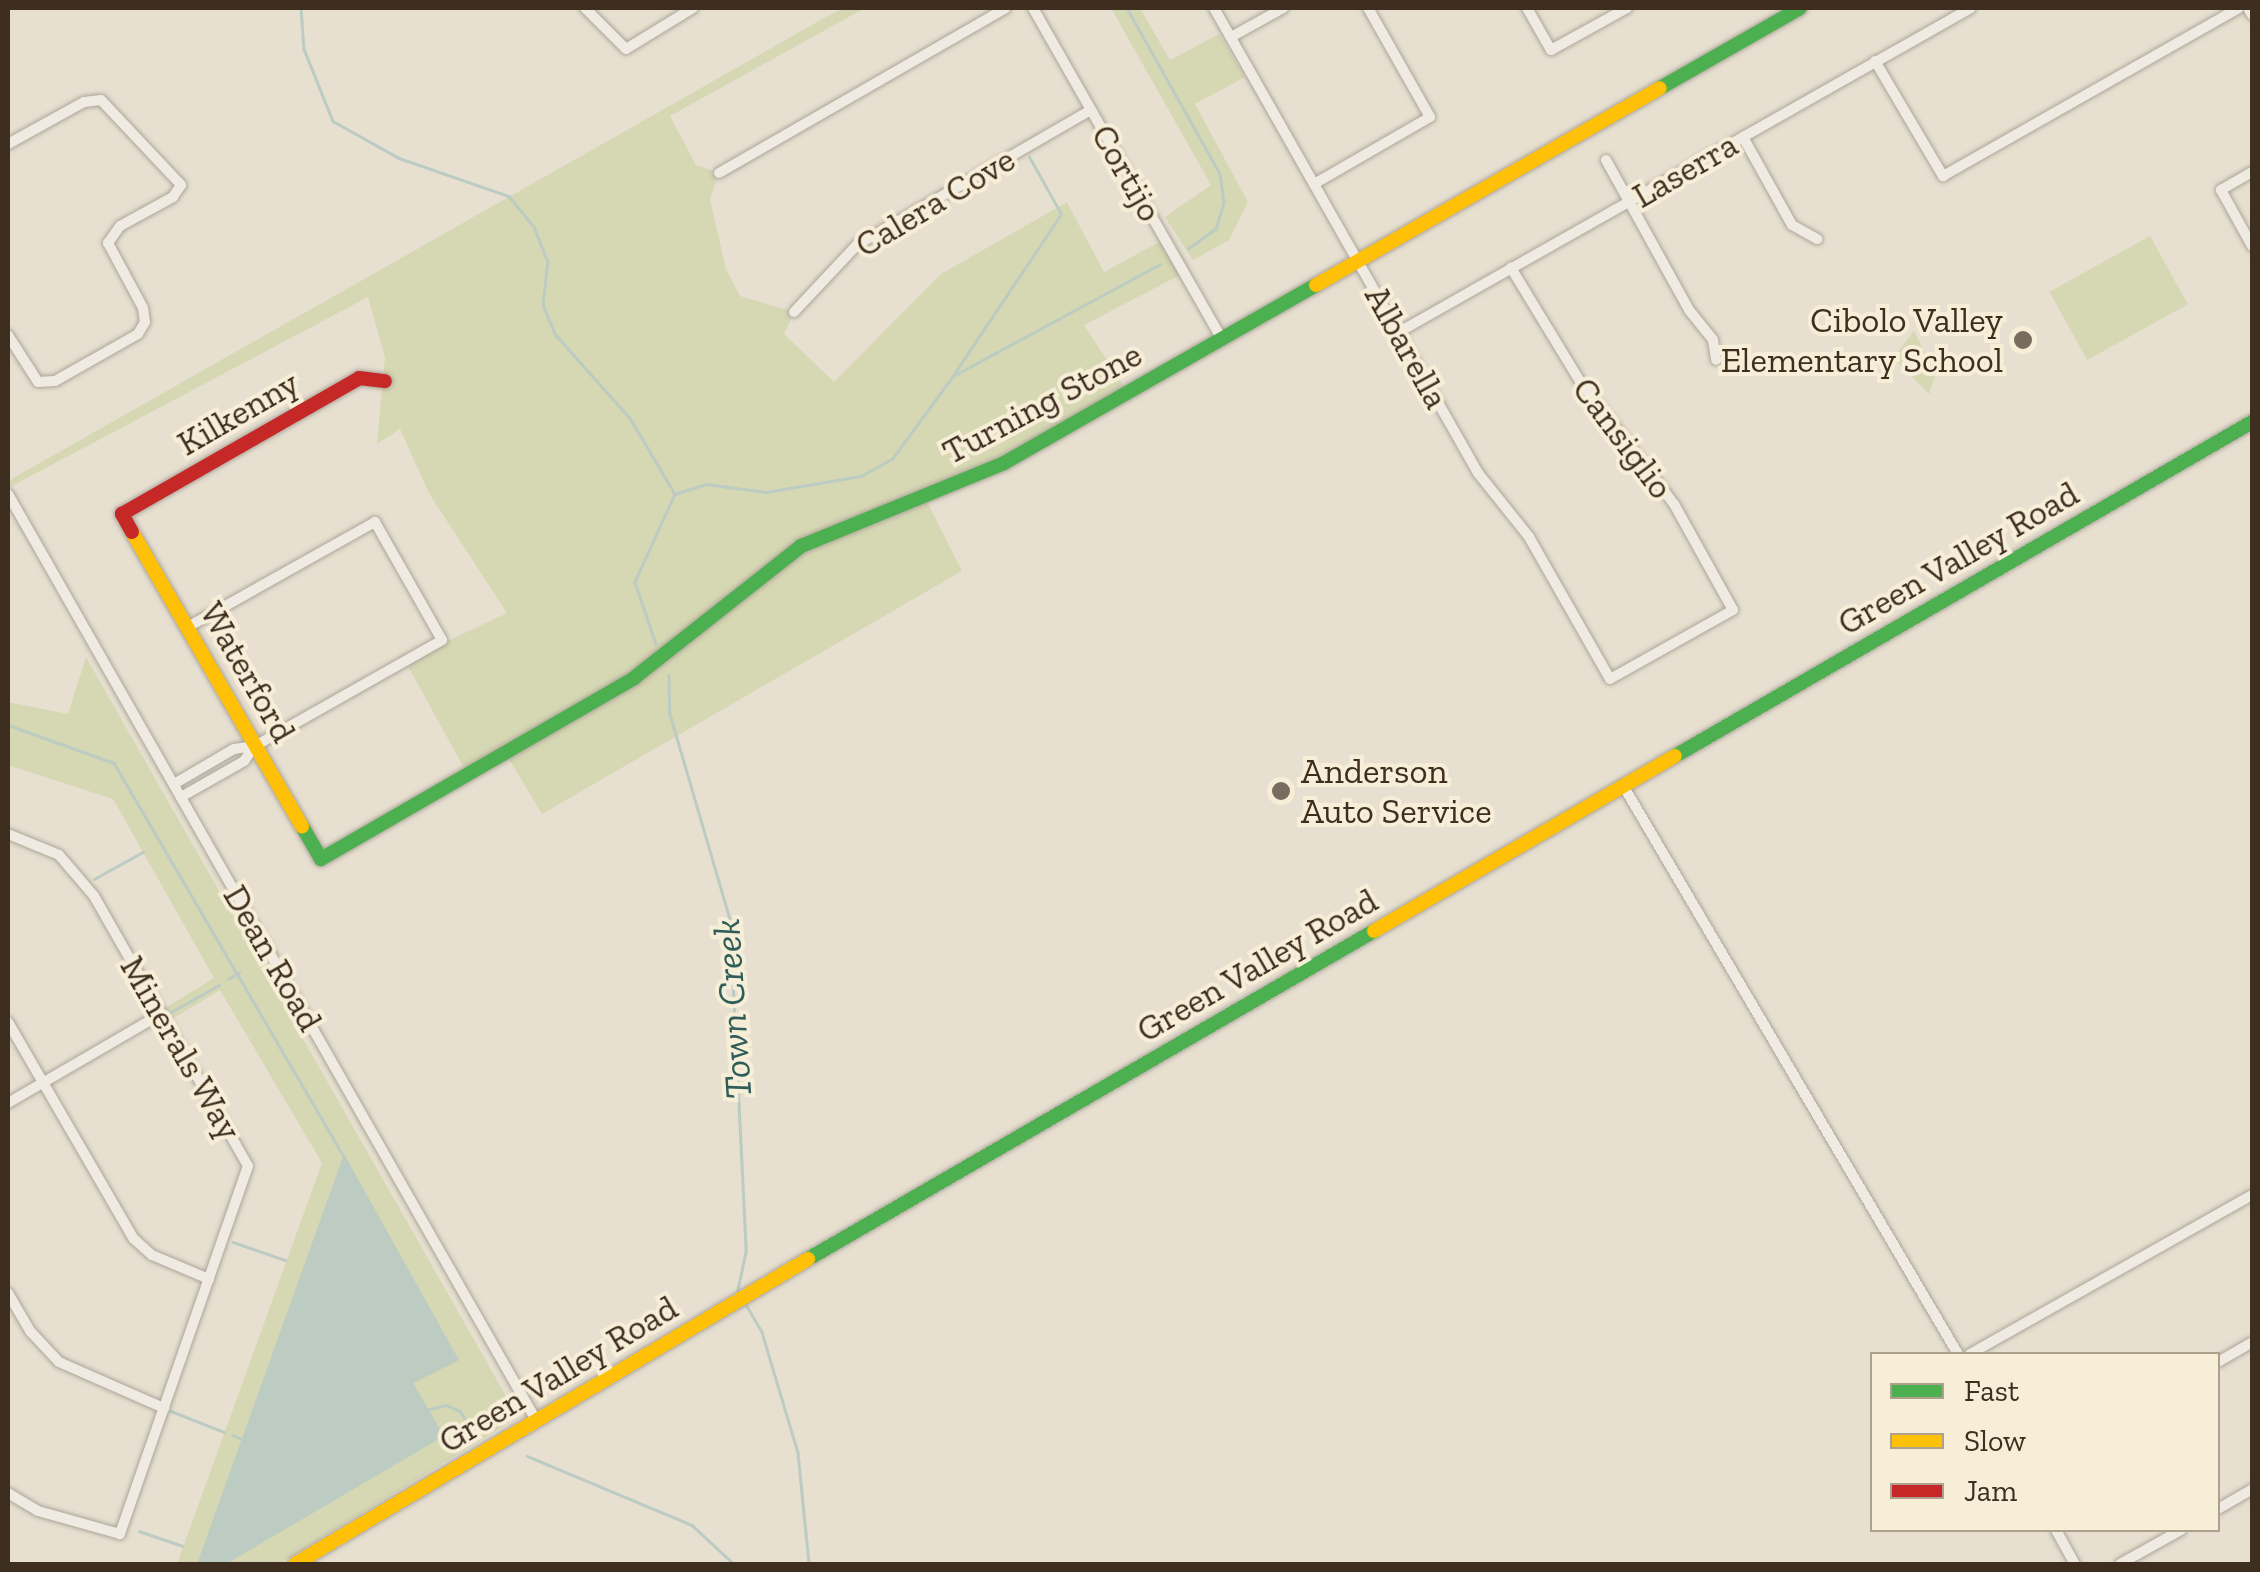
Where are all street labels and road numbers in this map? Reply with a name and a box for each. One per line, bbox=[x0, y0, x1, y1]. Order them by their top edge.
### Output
street label: Cortijo bbox=[1083, 117, 1171, 229]
street label: Laserra bbox=[1625, 123, 1745, 217]
street label: Calera Cove bbox=[848, 138, 1022, 266]
street label: Albarella bbox=[1356, 278, 1458, 416]
street label: Turning Stone bbox=[935, 333, 1149, 473]
street label: Kilkenny bbox=[170, 362, 306, 464]
street label: Cansiglio bbox=[1564, 369, 1682, 507]
street label: Green Valley Road bbox=[1829, 472, 2087, 644]
street label: Waterford bbox=[191, 594, 305, 750]
street label: Dean Road bbox=[214, 878, 332, 1038]
street label: Green Valley Road bbox=[1128, 879, 1386, 1051]
street label: Minerals Way bbox=[111, 948, 251, 1148]
street label: Green Valley Road bbox=[430, 1286, 686, 1462]

